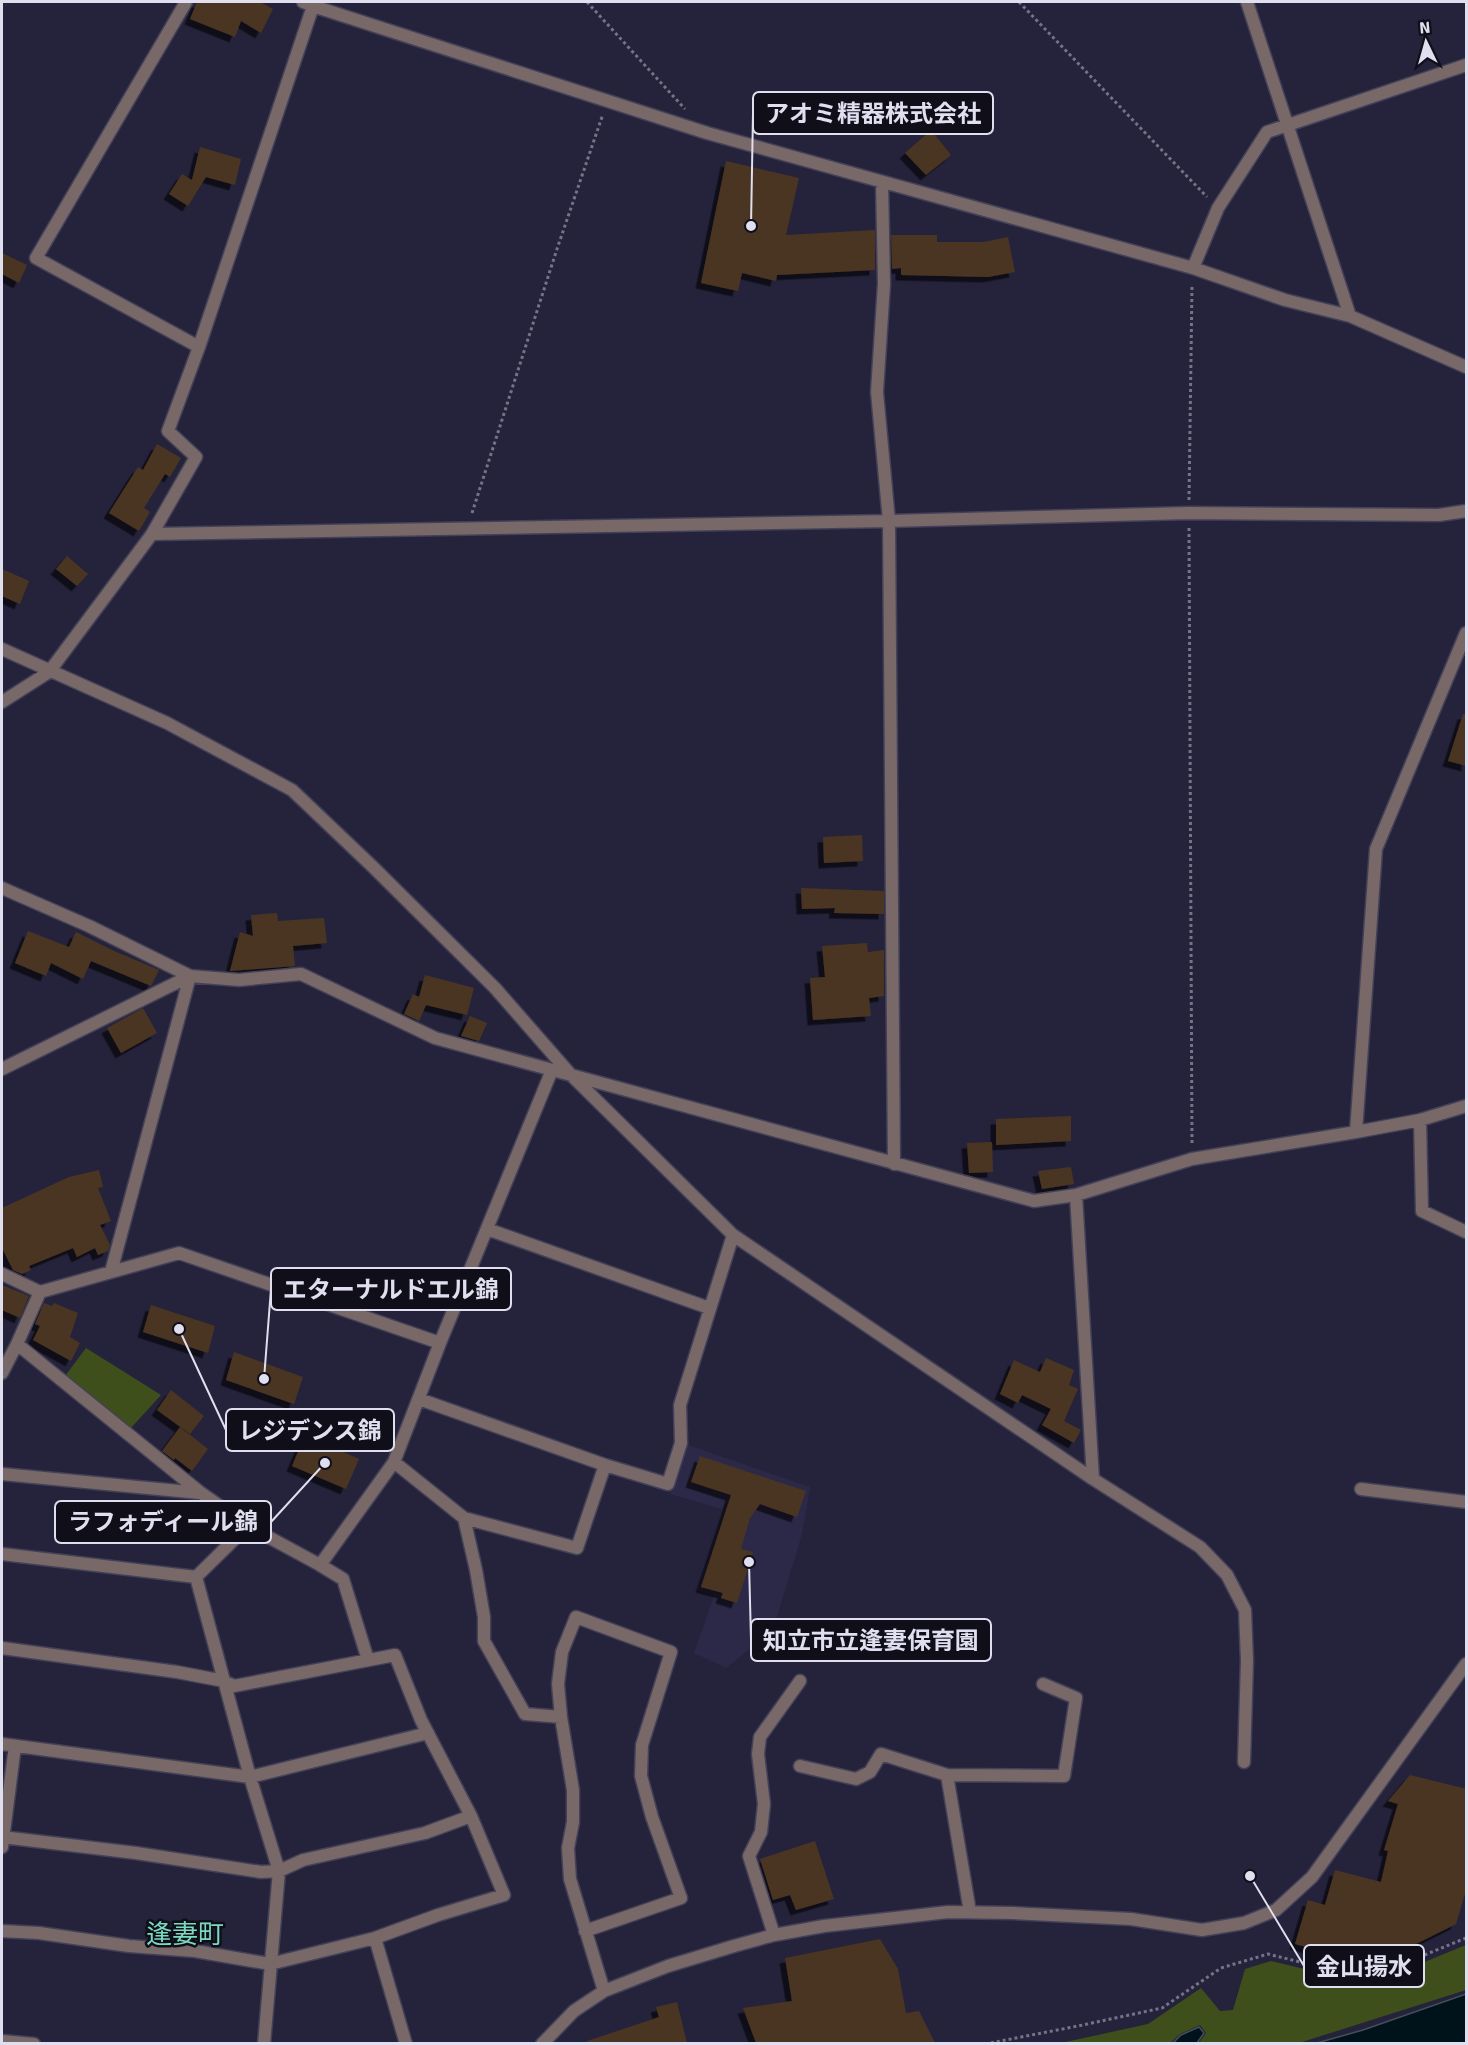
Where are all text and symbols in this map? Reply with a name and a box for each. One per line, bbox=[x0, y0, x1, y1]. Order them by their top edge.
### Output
north arrow bbox=[1396, 12, 1456, 72]
text: N bbox=[1418, 18, 1431, 39]
callout: アオミ精器株式会社 bbox=[753, 92, 993, 134]
text: アオミ精器株式会社 bbox=[765, 99, 981, 129]
callout: エターナルドエル錦 bbox=[271, 1268, 511, 1310]
text: エターナルドエル錦 bbox=[283, 1275, 499, 1305]
callout: レジデンス錦 bbox=[226, 1409, 394, 1451]
text: レジデンス錦 bbox=[238, 1416, 382, 1446]
callout: ラフォディール錦 bbox=[55, 1501, 271, 1543]
text: ラフォディール錦 bbox=[68, 1507, 258, 1537]
callout: 知立市立逢妻保育園 bbox=[751, 1619, 991, 1661]
text: 知立市立逢妻保育園 bbox=[763, 1626, 979, 1656]
district label: 逢妻町 bbox=[146, 1919, 224, 1951]
callout: 金山揚水 bbox=[1304, 1945, 1424, 1987]
text: 金山揚水 bbox=[1316, 1952, 1412, 1982]

